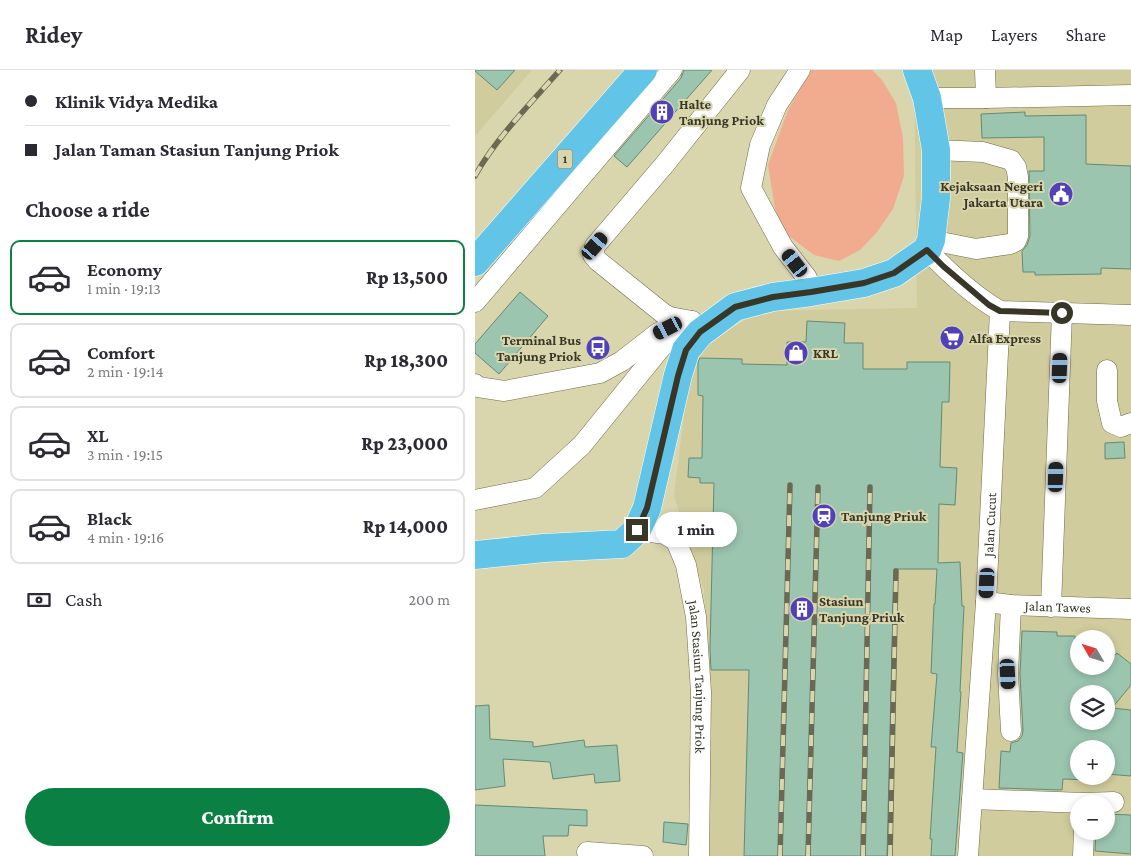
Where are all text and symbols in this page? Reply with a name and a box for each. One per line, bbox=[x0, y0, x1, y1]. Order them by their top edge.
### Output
text: Ridey bbox=[25, 21, 82, 48]
text: Map bbox=[930, 25, 963, 45]
text: Layers bbox=[991, 25, 1038, 45]
text: Share bbox=[1066, 25, 1106, 45]
text: Klinik Vidya Medika bbox=[55, 91, 218, 112]
place label: Halte Tanjung Priok bbox=[679, 96, 764, 129]
building icon: Halte Tanjung Priok bbox=[649, 99, 675, 125]
text: Jalan Taman Stasiun Tanjung Priok bbox=[55, 139, 339, 160]
road number: 1 bbox=[557, 150, 573, 168]
place label: Kejaksaan Negeri Jakarta Utara bbox=[940, 178, 1043, 210]
public building icon: Kejaksaan Negeri Jakarta Utara bbox=[1048, 181, 1074, 207]
text: Choose a ride bbox=[25, 197, 150, 222]
car bbox=[579, 230, 610, 262]
car bbox=[779, 247, 810, 279]
icon: car bbox=[27, 255, 72, 300]
text: Economy bbox=[87, 259, 162, 280]
text: Rp 13,500 bbox=[366, 267, 448, 288]
text: 1 min · 19:13 bbox=[87, 280, 161, 297]
route start bbox=[1051, 302, 1073, 324]
car bbox=[651, 315, 684, 341]
supermarket icon: Alfa Express bbox=[939, 325, 965, 351]
place label: Alfa Express bbox=[968, 330, 1041, 346]
place label: Terminal Bus Tanjung Priok bbox=[496, 332, 581, 365]
bus stop icon: Terminal Bus Tanjung Priok bbox=[585, 335, 611, 361]
icon: car bbox=[27, 338, 72, 383]
shop icon: KRL bbox=[783, 340, 809, 366]
text: Comfort bbox=[87, 342, 155, 363]
place label: KRL bbox=[813, 345, 838, 361]
text: Rp 18,300 bbox=[364, 350, 448, 371]
car bbox=[1051, 353, 1068, 383]
text: 2 min · 19:14 bbox=[87, 363, 164, 380]
icon: car bbox=[27, 421, 72, 466]
text: XL bbox=[87, 425, 109, 446]
text: Rp 23,000 bbox=[361, 433, 448, 454]
text: 3 min · 19:15 bbox=[87, 446, 163, 463]
car bbox=[1047, 462, 1064, 492]
street label: Jalan Cucut bbox=[980, 492, 999, 559]
station icon: Tanjung Priuk bbox=[811, 503, 837, 529]
icon: car bbox=[27, 504, 72, 549]
text: Black bbox=[87, 508, 132, 529]
place label: Tanjung Priuk bbox=[841, 508, 927, 525]
callout: 1 min bbox=[655, 512, 737, 548]
text: Rp 14,000 bbox=[363, 516, 448, 537]
route end bbox=[626, 519, 648, 541]
text: 1 min bbox=[677, 521, 715, 538]
text: 4 min · 19:16 bbox=[87, 529, 164, 546]
car bbox=[978, 568, 995, 598]
icon: cash bbox=[25, 586, 53, 614]
text: Cash bbox=[65, 589, 103, 610]
text: 200 m bbox=[408, 591, 450, 608]
place label: Stasiun Tanjung Priuk bbox=[819, 593, 905, 626]
building icon: Stasiun Tanjung Priuk bbox=[789, 596, 815, 622]
street label: Jalan Stasiun Tanjung Priok bbox=[685, 597, 709, 754]
street label: Jalan Tawes bbox=[1022, 597, 1091, 616]
north arrow bbox=[1070, 630, 1115, 675]
map controls bbox=[1070, 630, 1115, 840]
car bbox=[999, 659, 1016, 689]
button: layers bbox=[1070, 685, 1115, 730]
button: + bbox=[1070, 740, 1115, 785]
button: Confirm bbox=[25, 788, 450, 846]
button: − bbox=[1070, 795, 1115, 840]

